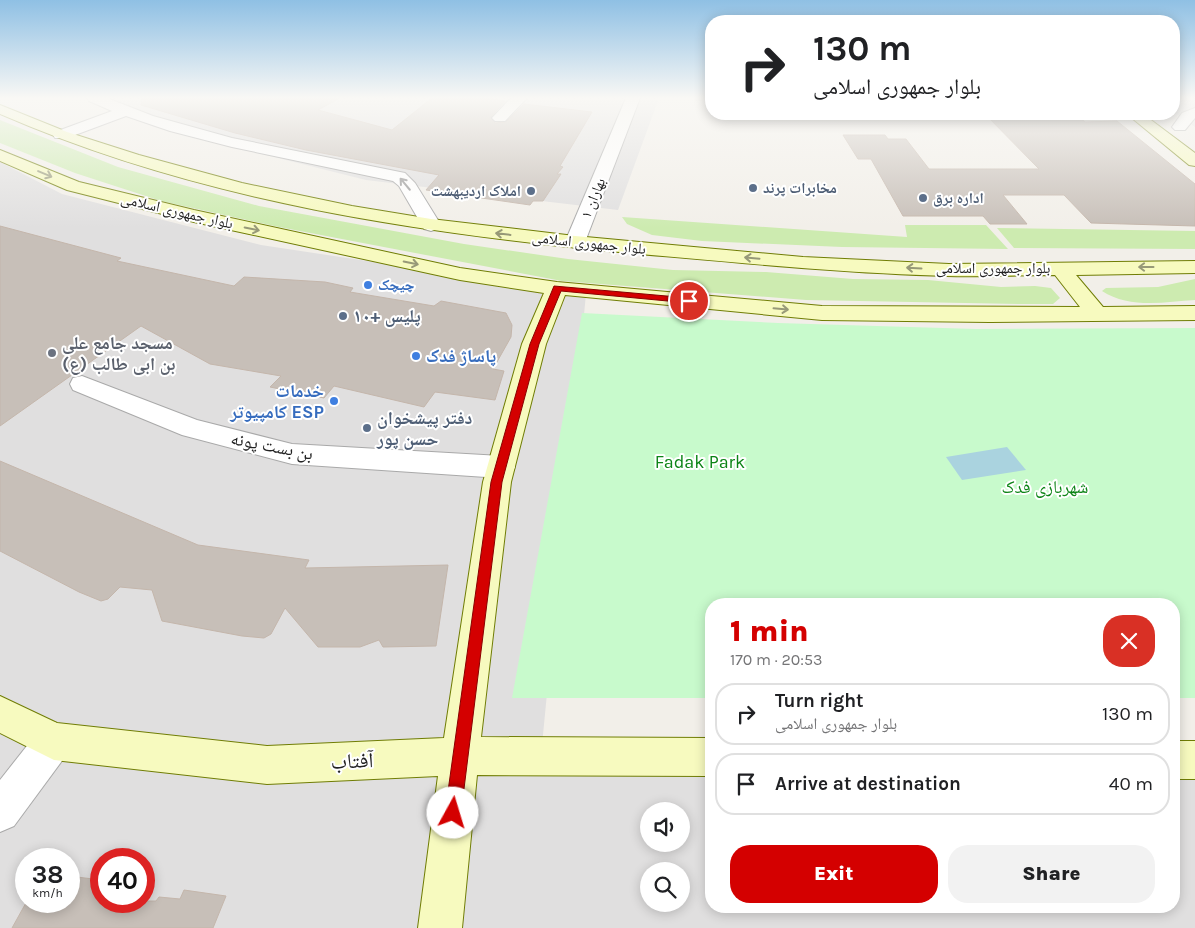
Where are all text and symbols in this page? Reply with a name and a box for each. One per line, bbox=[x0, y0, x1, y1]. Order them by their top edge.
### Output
text: 130 m bbox=[813, 28, 911, 69]
icon: right bbox=[730, 35, 795, 100]
text: بلوار جمهوری اسلامی bbox=[813, 74, 981, 100]
one-way arrow bbox=[37, 170, 52, 179]
street label: بهاران ۱ bbox=[577, 175, 610, 221]
one-way arrow bbox=[399, 178, 410, 191]
place label: مخابرات پرند bbox=[763, 179, 837, 197]
place label: املاک اردیبهشت bbox=[431, 182, 521, 200]
marker: مخابرات پرند bbox=[747, 182, 759, 194]
marker: املاک اردیبهشت bbox=[525, 185, 537, 197]
street label: بلوار جمهوری اسلامی bbox=[119, 189, 235, 234]
place label: اداره برق bbox=[933, 189, 984, 207]
marker: اداره برق bbox=[917, 192, 929, 204]
one-way arrow bbox=[244, 225, 260, 234]
street label: بلوار جمهوری اسلامی bbox=[531, 228, 647, 259]
one-way arrow bbox=[495, 229, 511, 239]
one-way arrow bbox=[744, 254, 760, 263]
one-way arrow bbox=[403, 259, 419, 269]
street label: بلوار جمهوری اسلامی bbox=[936, 259, 1050, 278]
one-way arrow bbox=[1139, 262, 1155, 272]
one-way arrow bbox=[906, 263, 922, 273]
place label: چیچک bbox=[378, 276, 415, 294]
marker: چیچک bbox=[362, 279, 374, 291]
pin bbox=[668, 280, 710, 322]
icon: arrive bbox=[675, 287, 703, 315]
one-way arrow bbox=[772, 304, 788, 314]
place label: پلیس +۱۰ bbox=[353, 305, 421, 327]
marker: پلیس +۱۰ bbox=[337, 310, 349, 322]
place label: مسجد جامع علی بن ابی طالب (ع) bbox=[62, 332, 175, 375]
place label: پاساژ فدک bbox=[426, 345, 496, 367]
marker: مسجد جامع علی بن ابی طالب (ع) bbox=[46, 347, 58, 359]
marker: پاساژ فدک bbox=[410, 350, 422, 362]
place label: خدمات کامپیوتر ESP bbox=[229, 380, 324, 423]
marker: خدمات کامپیوتر ESP bbox=[328, 395, 340, 407]
place label: دفتر پیشخوان حسن پور bbox=[376, 407, 473, 450]
marker: دفتر پیشخوان حسن پور bbox=[361, 422, 373, 434]
street label: بن بست پونه bbox=[229, 427, 315, 465]
park label: Fadak Park bbox=[655, 451, 745, 473]
park label: شهربازی فدک bbox=[1002, 476, 1088, 498]
text: 1 min bbox=[730, 613, 809, 649]
button: close bbox=[1103, 615, 1155, 667]
text: 170 m · 20:53 bbox=[730, 650, 822, 669]
text: Turn right bbox=[775, 690, 864, 712]
icon: right bbox=[732, 700, 760, 728]
text: 130 m bbox=[1102, 703, 1153, 725]
text: بلوار جمهوری اسلامی bbox=[775, 714, 897, 733]
street label: آفتاب bbox=[330, 748, 375, 774]
icon: arrive bbox=[732, 770, 760, 798]
text: Arrive at destination bbox=[775, 773, 961, 795]
text: 40 m bbox=[1109, 773, 1153, 795]
position arrow bbox=[426, 786, 478, 838]
map controls bbox=[640, 802, 690, 912]
button: sound bbox=[640, 802, 690, 852]
button: Exit bbox=[730, 845, 938, 903]
button: Share bbox=[948, 845, 1155, 903]
speed limit sign: 40 bbox=[90, 848, 155, 913]
text: 38 bbox=[32, 860, 63, 889]
button: search bbox=[640, 862, 690, 912]
text: km/h bbox=[32, 886, 63, 900]

